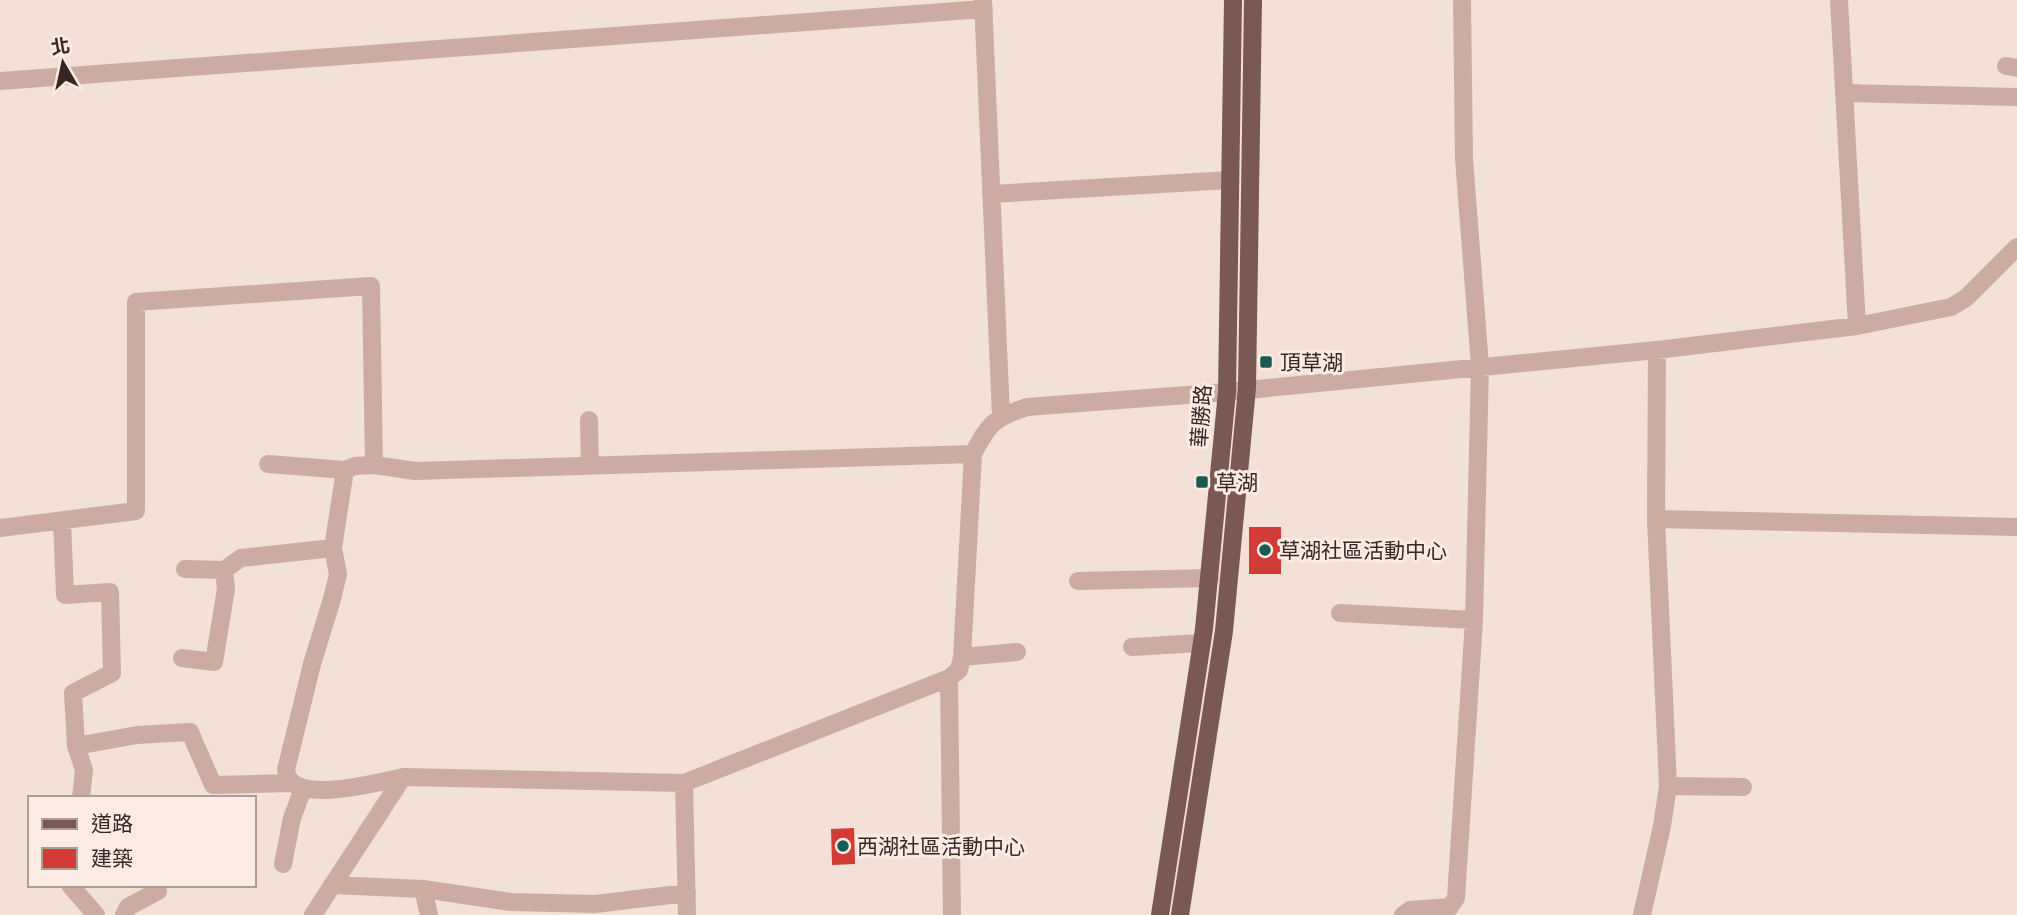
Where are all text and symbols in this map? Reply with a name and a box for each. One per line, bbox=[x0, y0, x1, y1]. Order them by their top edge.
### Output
north arrow bbox=[28, 28, 98, 98]
text: 北 bbox=[49, 34, 72, 60]
place label: 頂草湖 bbox=[1280, 350, 1343, 375]
marker: 頂草湖 bbox=[1258, 354, 1274, 370]
street label: 華勝路 bbox=[1186, 384, 1216, 448]
place label: 草湖 bbox=[1216, 470, 1258, 495]
marker: 草湖 bbox=[1194, 474, 1210, 490]
place label: 草湖社區活動中心 bbox=[1279, 538, 1447, 563]
marker: 草湖社區活動中心 bbox=[1257, 542, 1273, 558]
legend bbox=[28, 796, 256, 887]
text: 道路 bbox=[91, 811, 133, 836]
place label: 西湖社區活動中心 bbox=[857, 834, 1025, 859]
marker: 西湖社區活動中心 bbox=[835, 838, 851, 854]
text: 建築 bbox=[91, 846, 133, 871]

